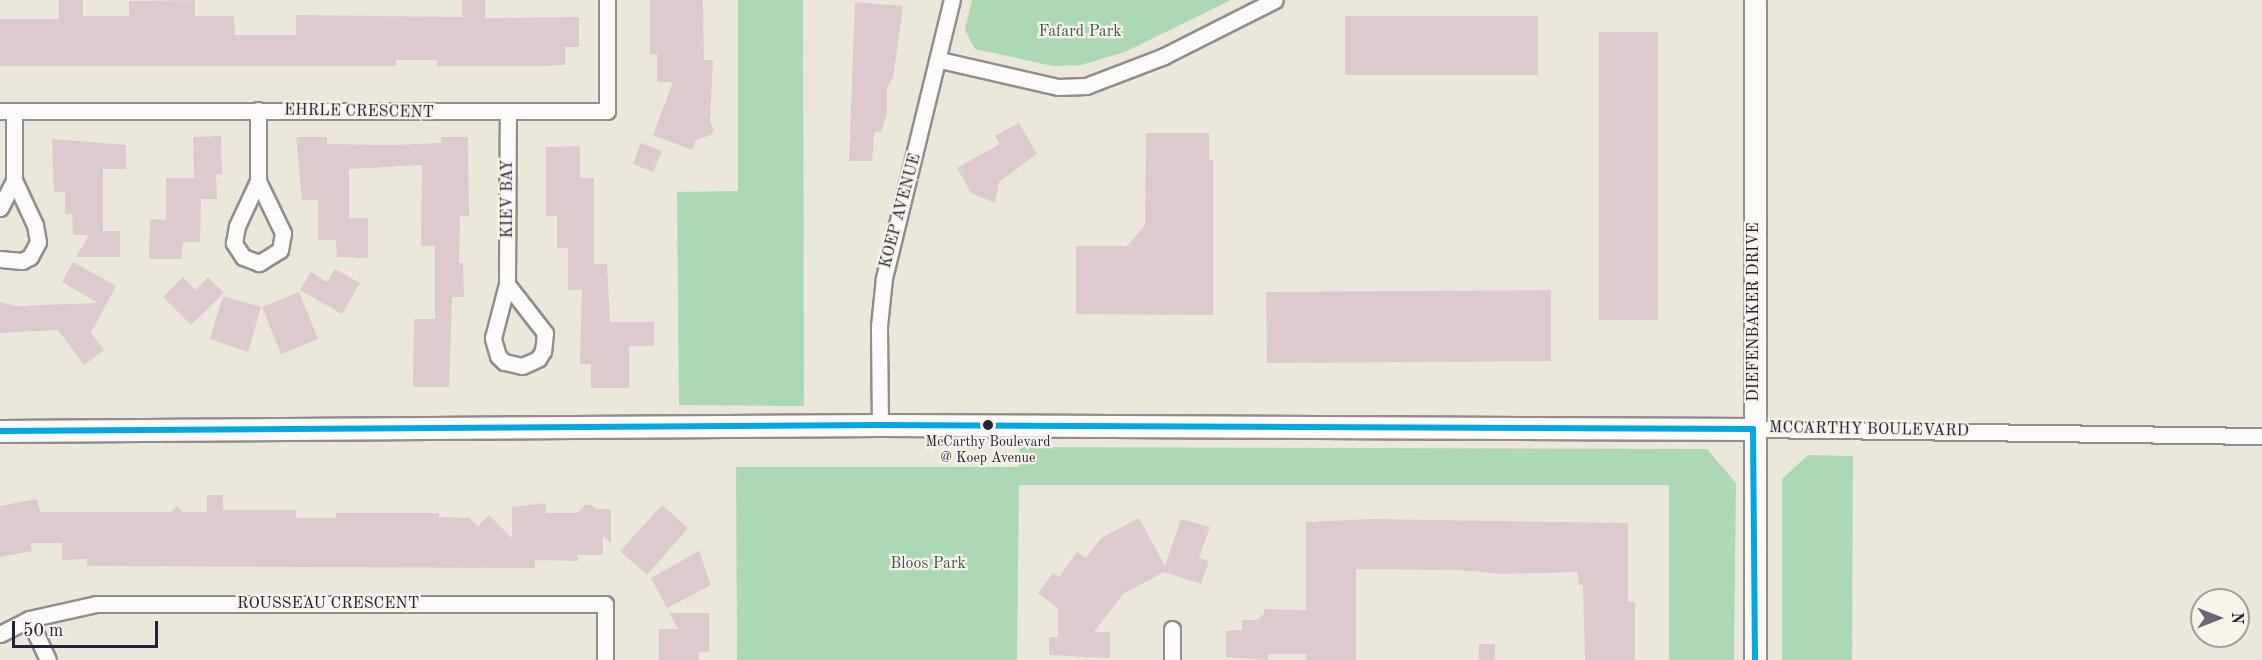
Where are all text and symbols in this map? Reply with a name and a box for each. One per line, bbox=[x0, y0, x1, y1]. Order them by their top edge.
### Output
park label: Fafard Park bbox=[1038, 22, 1122, 42]
street label: EHRLE CRESCENT bbox=[284, 101, 434, 123]
street label: KOEP AVENUE bbox=[876, 152, 926, 270]
street label: KIEV BAY bbox=[498, 160, 518, 238]
street label: DIEFENBAKER DRIVE bbox=[1744, 222, 1764, 402]
marker: McCarthy Boulevard @ Koep Avenue bbox=[982, 419, 994, 431]
street label: MCCARTHY BOULEVARD bbox=[1769, 419, 1969, 441]
place label: McCarthy Boulevard @ Koep Avenue bbox=[926, 434, 1050, 466]
park label: Bloos Park bbox=[890, 554, 966, 574]
north arrow bbox=[2190, 588, 2250, 648]
street label: ROUSSEAU CRESCENT bbox=[237, 594, 419, 614]
scale bar bbox=[15, 609, 160, 647]
text: N bbox=[2228, 612, 2244, 624]
text: 50 m bbox=[23, 622, 63, 640]

